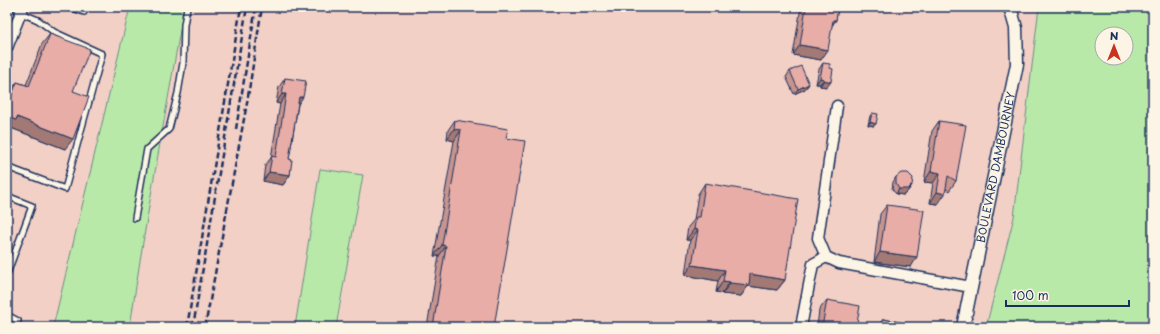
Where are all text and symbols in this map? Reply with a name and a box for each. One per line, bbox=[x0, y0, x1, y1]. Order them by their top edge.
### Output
north arrow bbox=[1094, 26, 1134, 66]
text: N bbox=[1110, 27, 1119, 44]
street label: BOULEVARD DAMBOURNEY bbox=[972, 90, 1019, 244]
scale bar bbox=[1006, 282, 1129, 308]
text: 100 m bbox=[1012, 286, 1049, 304]

